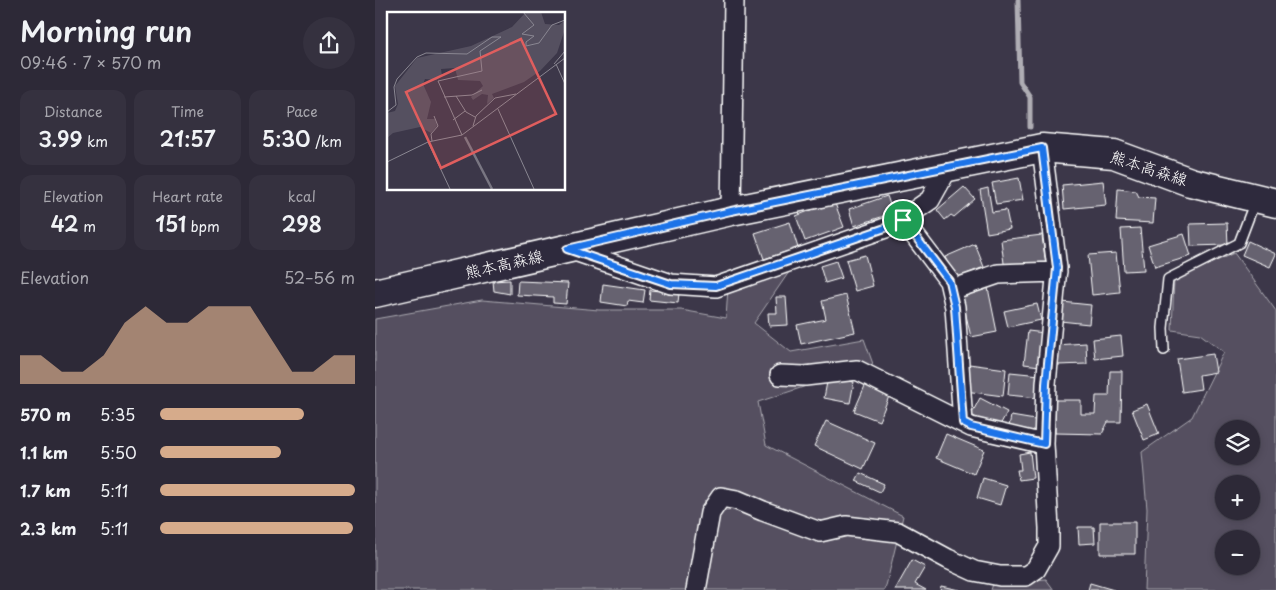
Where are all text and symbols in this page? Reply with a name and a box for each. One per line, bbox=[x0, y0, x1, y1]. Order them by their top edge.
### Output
text: Morning run bbox=[20, 9, 192, 52]
inset map bbox=[387, 12, 565, 190]
button: share bbox=[303, 17, 355, 69]
text: 09:46 · 7 × 570 m bbox=[20, 50, 161, 74]
text: Distance bbox=[44, 101, 103, 122]
text: Time bbox=[171, 101, 204, 122]
text: Pace bbox=[286, 101, 318, 122]
text: 3.99 bbox=[38, 122, 83, 154]
text: 21:57 bbox=[160, 122, 215, 154]
text: 5:30 bbox=[262, 122, 311, 154]
text: km bbox=[83, 131, 108, 152]
text: /km bbox=[311, 131, 342, 152]
street label: 熊本高森線 bbox=[1108, 143, 1191, 191]
text: Elevation bbox=[43, 186, 103, 207]
text: Heart rate bbox=[152, 186, 223, 207]
text: kcal bbox=[288, 186, 316, 207]
pin bbox=[882, 199, 924, 241]
icon: arrive bbox=[889, 206, 917, 234]
text: 42 bbox=[50, 207, 79, 239]
text: 151 bbox=[155, 207, 186, 239]
text: 298 bbox=[282, 207, 322, 239]
text: m bbox=[79, 216, 96, 237]
text: bpm bbox=[186, 216, 220, 237]
street label: 熊本高森線 bbox=[462, 242, 545, 284]
text: Elevation bbox=[20, 265, 89, 289]
text: 52–56 m bbox=[284, 265, 355, 289]
text: 570 m bbox=[20, 402, 71, 426]
text: 5:35 bbox=[100, 402, 135, 426]
map controls bbox=[1215, 420, 1260, 575]
button: layers bbox=[1215, 420, 1260, 465]
text: 1.1 km bbox=[20, 440, 68, 464]
text: 5:50 bbox=[100, 440, 137, 464]
button: + bbox=[1215, 475, 1260, 520]
text: 1.7 km bbox=[20, 478, 71, 502]
text: 5:11 bbox=[100, 478, 128, 502]
text: 2.3 km bbox=[20, 516, 76, 540]
text: 5:11 bbox=[100, 516, 128, 540]
button: − bbox=[1215, 530, 1260, 575]

